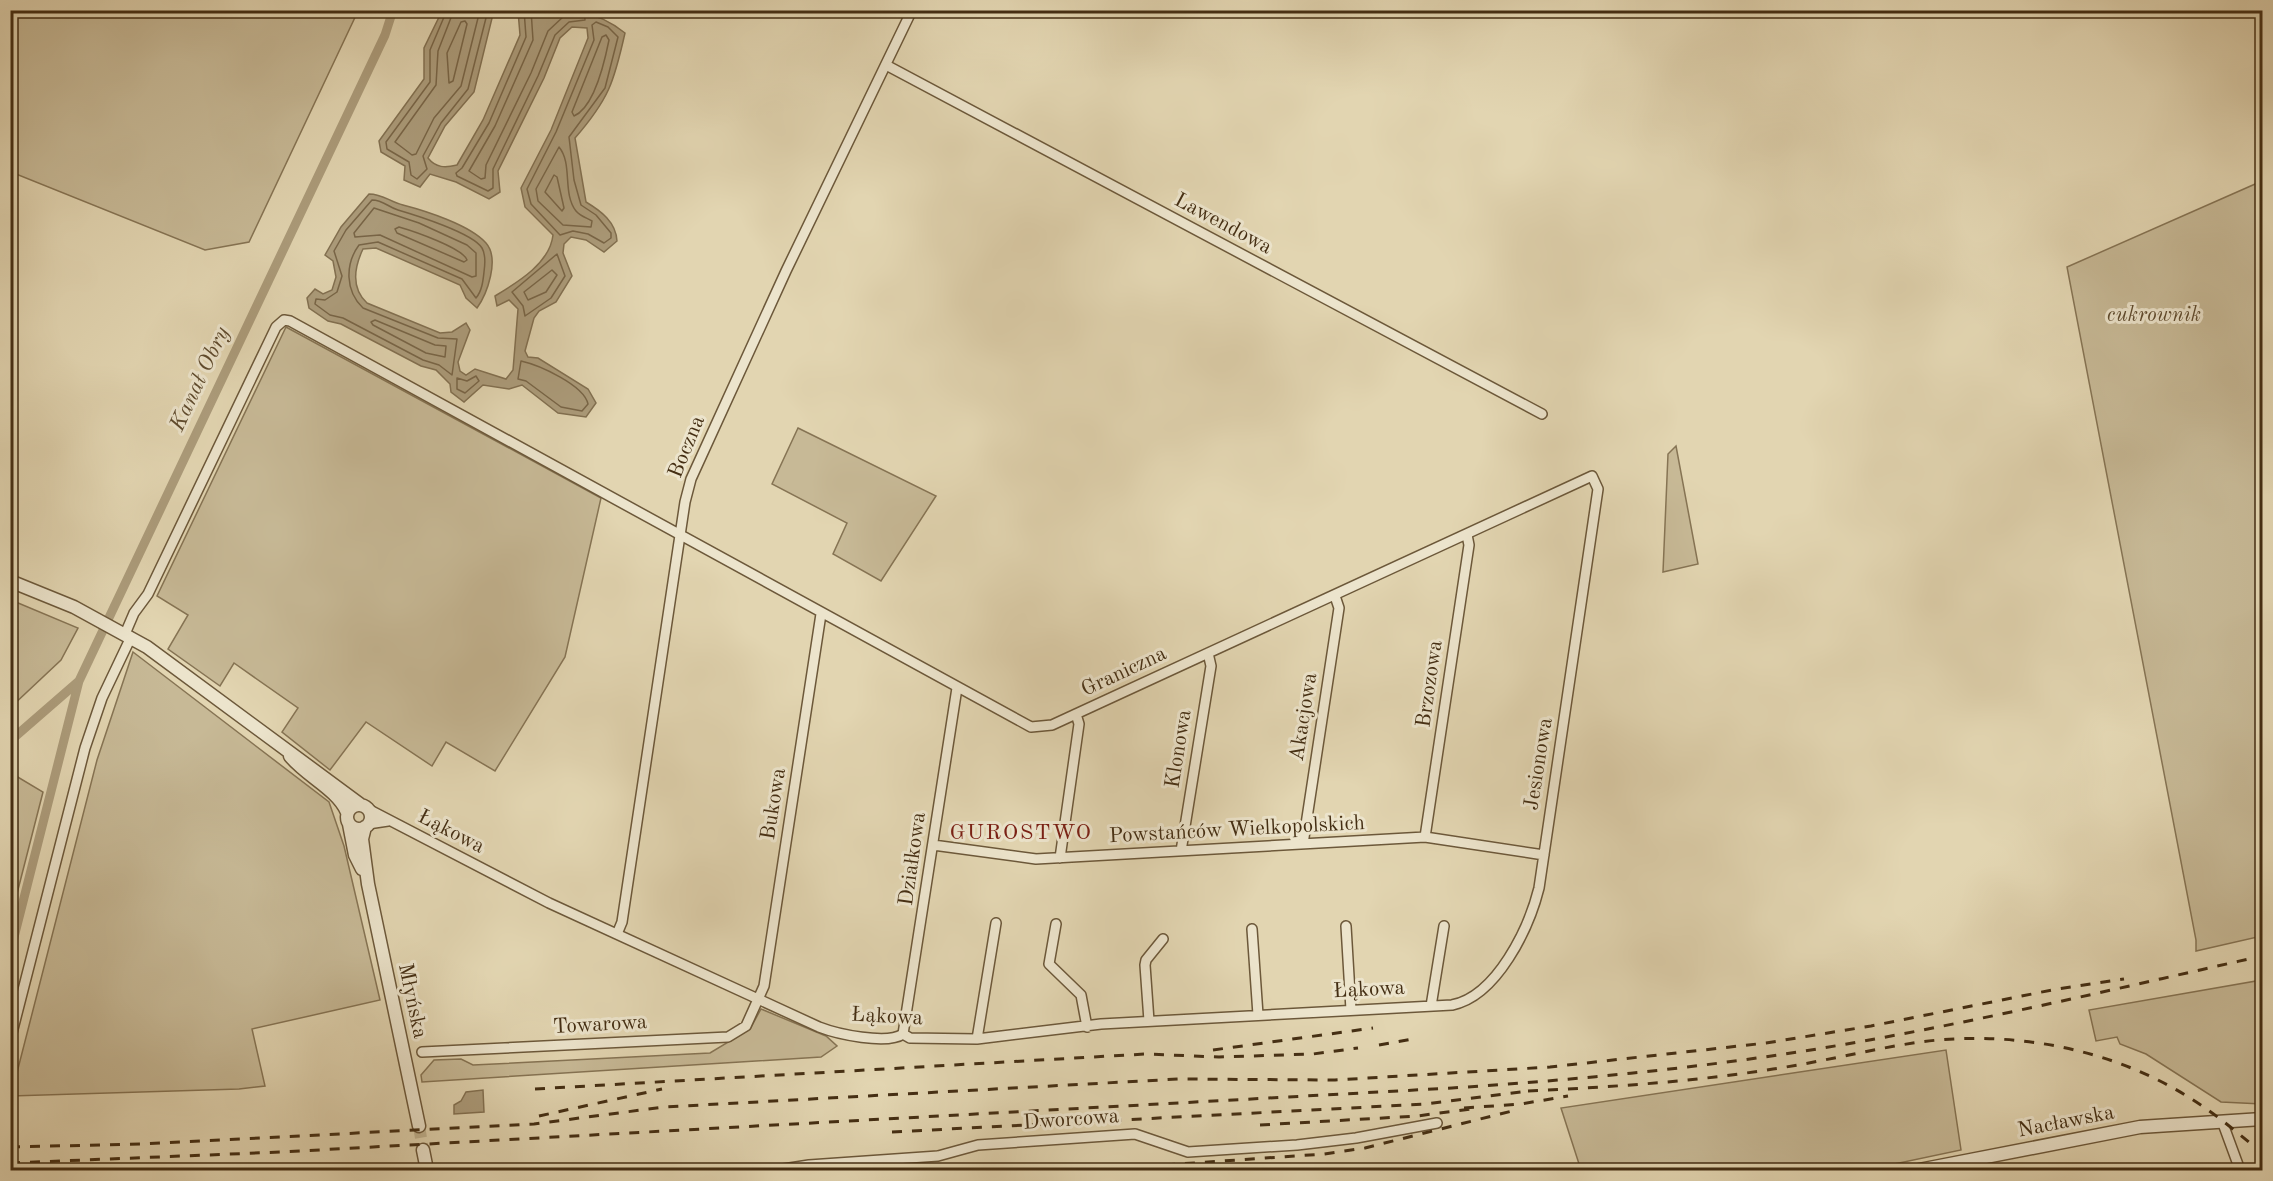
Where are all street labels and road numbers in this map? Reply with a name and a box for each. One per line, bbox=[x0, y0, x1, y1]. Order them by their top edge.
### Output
street label: Lawendowa bbox=[1171, 190, 1275, 258]
street label: Boczna bbox=[665, 413, 709, 481]
street label: Brzozowa bbox=[1413, 639, 1447, 729]
street label: Graniczna bbox=[1078, 643, 1170, 701]
street label: Akacjowa bbox=[1287, 671, 1321, 763]
street label: Klonowa bbox=[1162, 708, 1196, 790]
street label: Jesionowa bbox=[1521, 716, 1557, 812]
street label: Bukowa bbox=[758, 766, 790, 842]
street label: Łąkowa bbox=[414, 806, 488, 858]
street label: Działkowa bbox=[896, 811, 930, 907]
street label: Powstańców Wielkopolskich bbox=[1109, 813, 1365, 847]
street label: Młyńska bbox=[394, 962, 430, 1040]
street label: Łąkowa bbox=[1333, 978, 1405, 1002]
street label: Łąkowa bbox=[851, 1005, 923, 1029]
street label: Towarowa bbox=[552, 1012, 648, 1038]
street label: Nacławska bbox=[2016, 1102, 2116, 1142]
street label: Dworcowa bbox=[1022, 1106, 1120, 1134]

